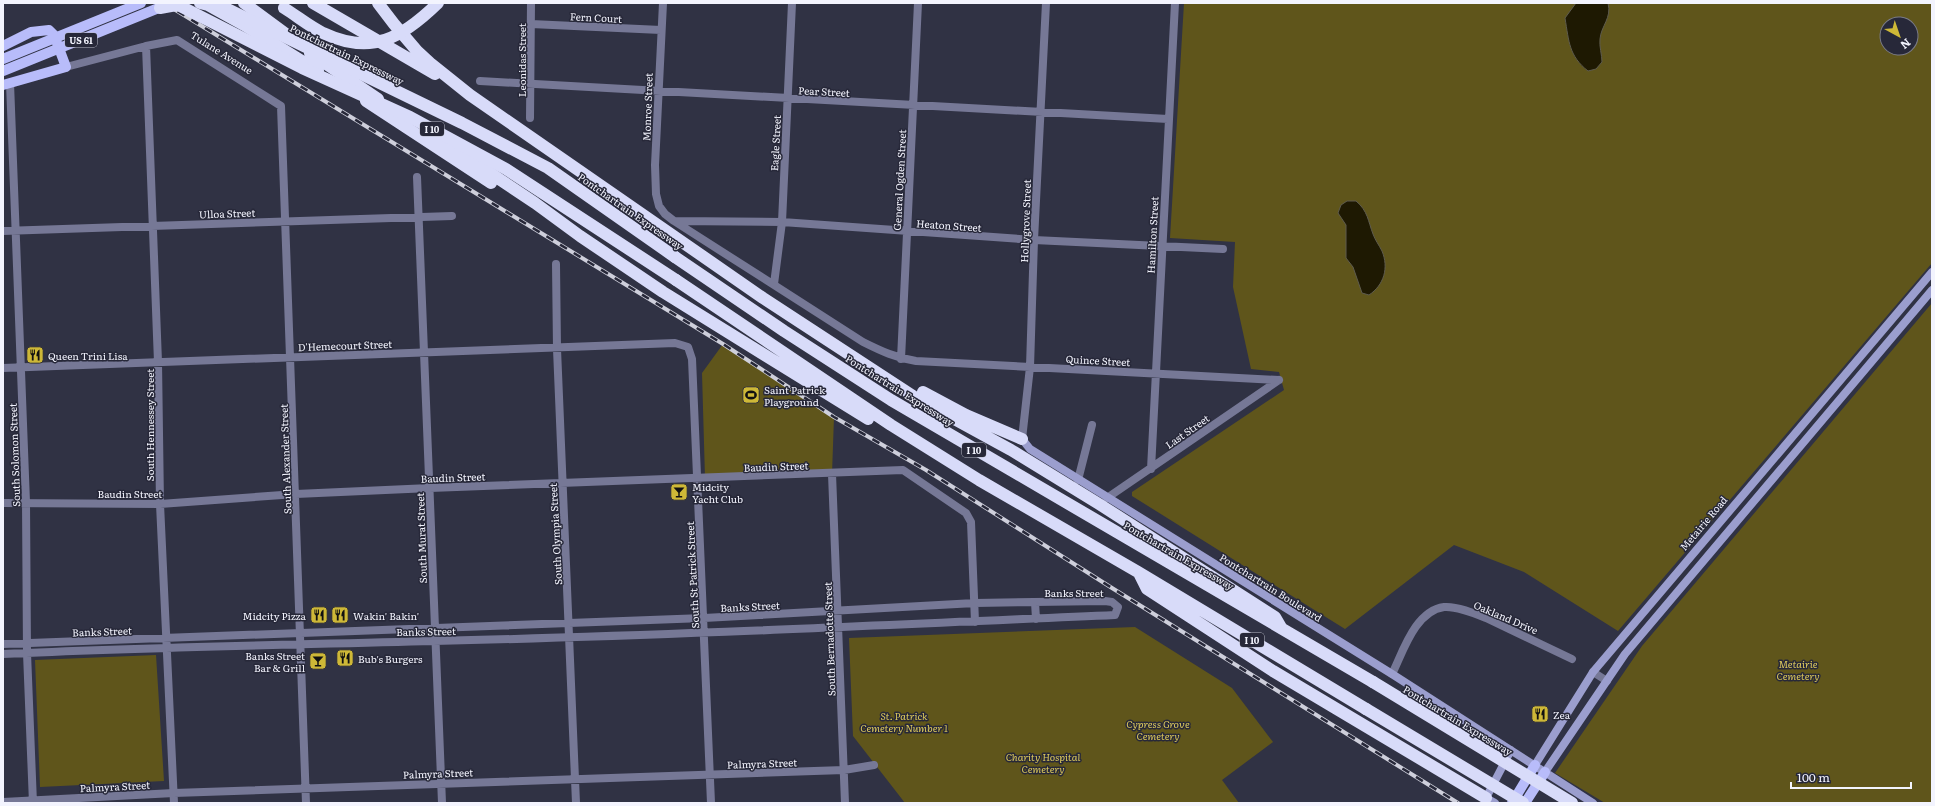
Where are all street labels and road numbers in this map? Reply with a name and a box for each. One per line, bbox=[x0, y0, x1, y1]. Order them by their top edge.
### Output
street label: Fern Court bbox=[570, 8, 622, 26]
street label: Pontchartrain Expressway bbox=[287, 20, 407, 88]
street label: Leonidas Street bbox=[514, 23, 529, 97]
street label: Tulane Avenue bbox=[188, 27, 256, 77]
road number: US 61 bbox=[65, 33, 97, 47]
street label: Monroe Street bbox=[638, 73, 656, 141]
street label: Pear Street bbox=[798, 82, 850, 100]
street label: Eagle Street bbox=[766, 114, 784, 172]
road number: I 10 bbox=[420, 122, 444, 136]
street label: General Ogden Street bbox=[889, 129, 909, 231]
street label: Pontchartrain Expressway bbox=[575, 169, 687, 253]
street label: Hollygrove Street bbox=[1016, 179, 1034, 263]
street label: Hamilton Street bbox=[1142, 196, 1162, 274]
street label: Ulloa Street bbox=[198, 205, 256, 221]
street label: Heaton Street bbox=[916, 215, 982, 235]
street label: D'Hemecourt Street bbox=[298, 336, 392, 354]
street label: Pontchartrain Expressway bbox=[843, 350, 957, 430]
street label: Quince Street bbox=[1065, 351, 1131, 369]
street label: South Hennessey Street bbox=[142, 369, 157, 481]
street label: South Solomon Street bbox=[5, 403, 23, 507]
street label: South Alexander Street bbox=[276, 404, 294, 514]
street label: Last Street bbox=[1162, 410, 1212, 452]
road number: I 10 bbox=[962, 443, 986, 457]
street label: Baudin Street bbox=[743, 457, 809, 475]
street label: Baudin Street bbox=[420, 468, 486, 486]
street label: South Olympia Street bbox=[545, 483, 565, 585]
street label: Baudin Street bbox=[98, 486, 162, 501]
street label: South Murat Street bbox=[412, 492, 430, 584]
street label: Metairie Road bbox=[1676, 492, 1730, 554]
street label: Pontchartrain Expressway bbox=[1121, 517, 1237, 593]
street label: South St Patrick Street bbox=[682, 521, 702, 629]
street label: Pontchartrain Boulevard bbox=[1217, 549, 1325, 625]
street label: South Bernadotte Street bbox=[820, 582, 838, 696]
street label: Banks Street bbox=[1044, 585, 1104, 600]
street label: Banks Street bbox=[720, 597, 780, 615]
street label: Oakland Drive bbox=[1471, 597, 1541, 637]
street label: Banks Street bbox=[72, 622, 132, 640]
street label: Banks Street bbox=[396, 623, 456, 639]
road number: I 10 bbox=[1240, 633, 1264, 647]
street label: Pontchartrain Expressway bbox=[1400, 681, 1516, 759]
street label: Palmyra Street bbox=[727, 754, 797, 772]
street label: Palmyra Street bbox=[403, 764, 473, 782]
street label: Palmyra Street bbox=[79, 777, 151, 795]

